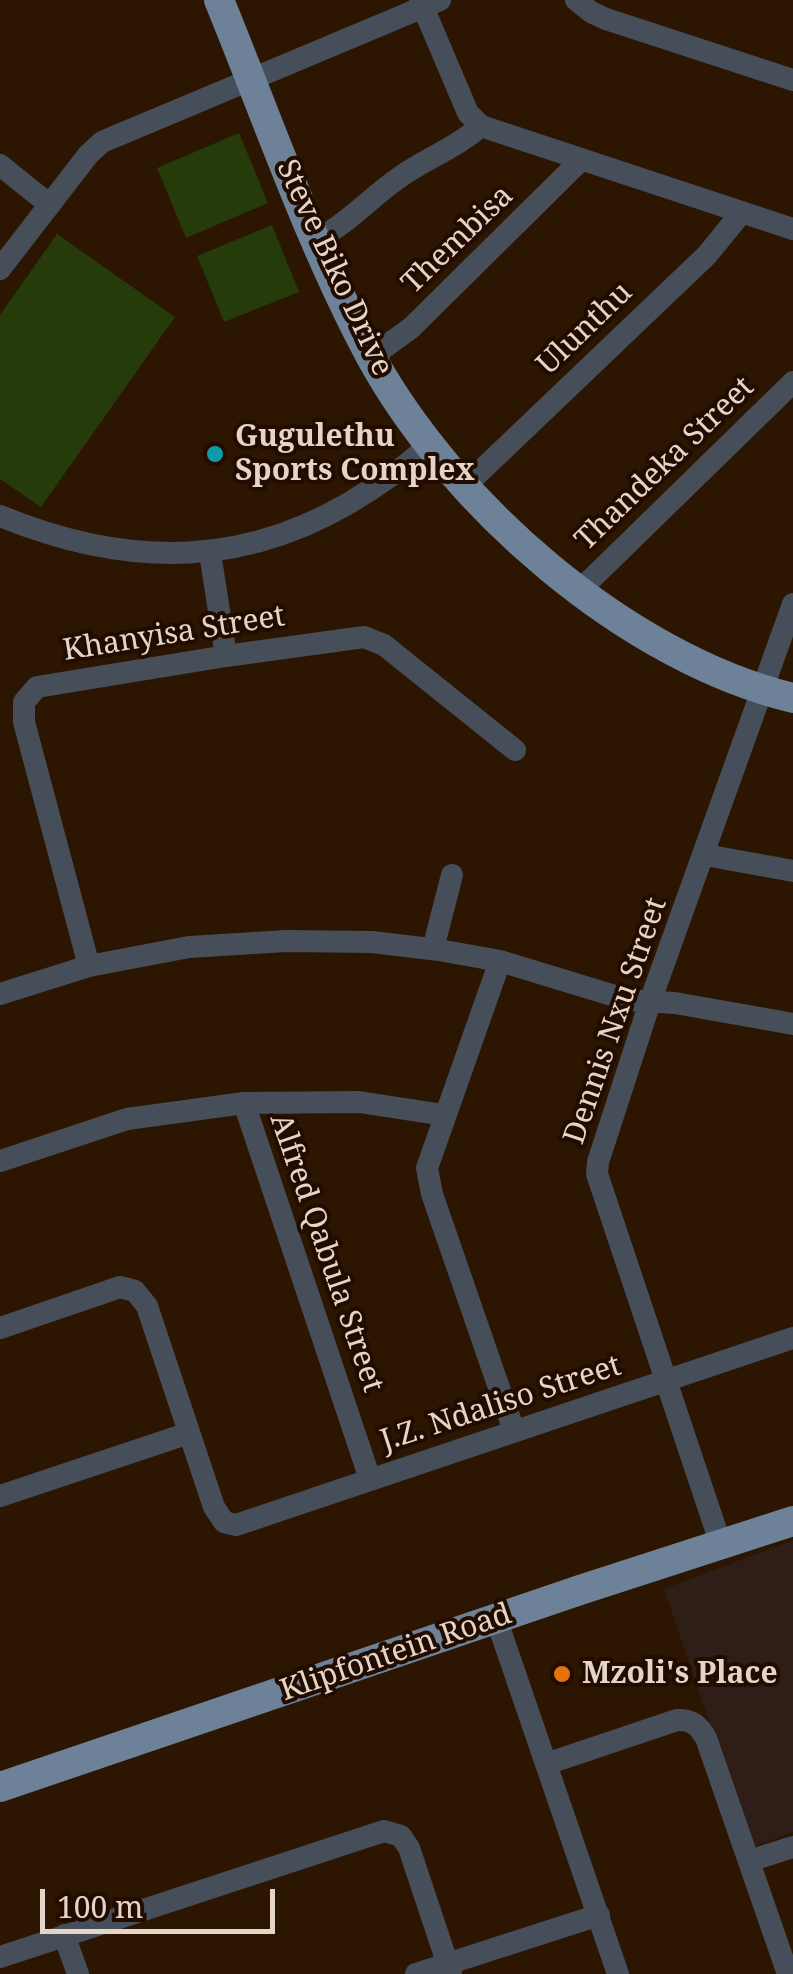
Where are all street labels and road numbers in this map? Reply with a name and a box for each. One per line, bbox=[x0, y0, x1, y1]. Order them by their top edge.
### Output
street label: Steve Biko Drive bbox=[268, 154, 400, 382]
street label: Thembisa bbox=[395, 178, 521, 302]
street label: Ulunthu bbox=[530, 275, 640, 383]
street label: Thandeka Street bbox=[568, 370, 762, 558]
street label: Khanyisa Street bbox=[60, 599, 288, 669]
street label: Dennis Nxu Street bbox=[557, 893, 675, 1149]
street label: Alfred Qabula Street bbox=[261, 1109, 391, 1397]
street label: J.Z. Ndaliso Street bbox=[376, 1348, 626, 1460]
street label: Klipfontein Road bbox=[276, 1597, 516, 1709]

